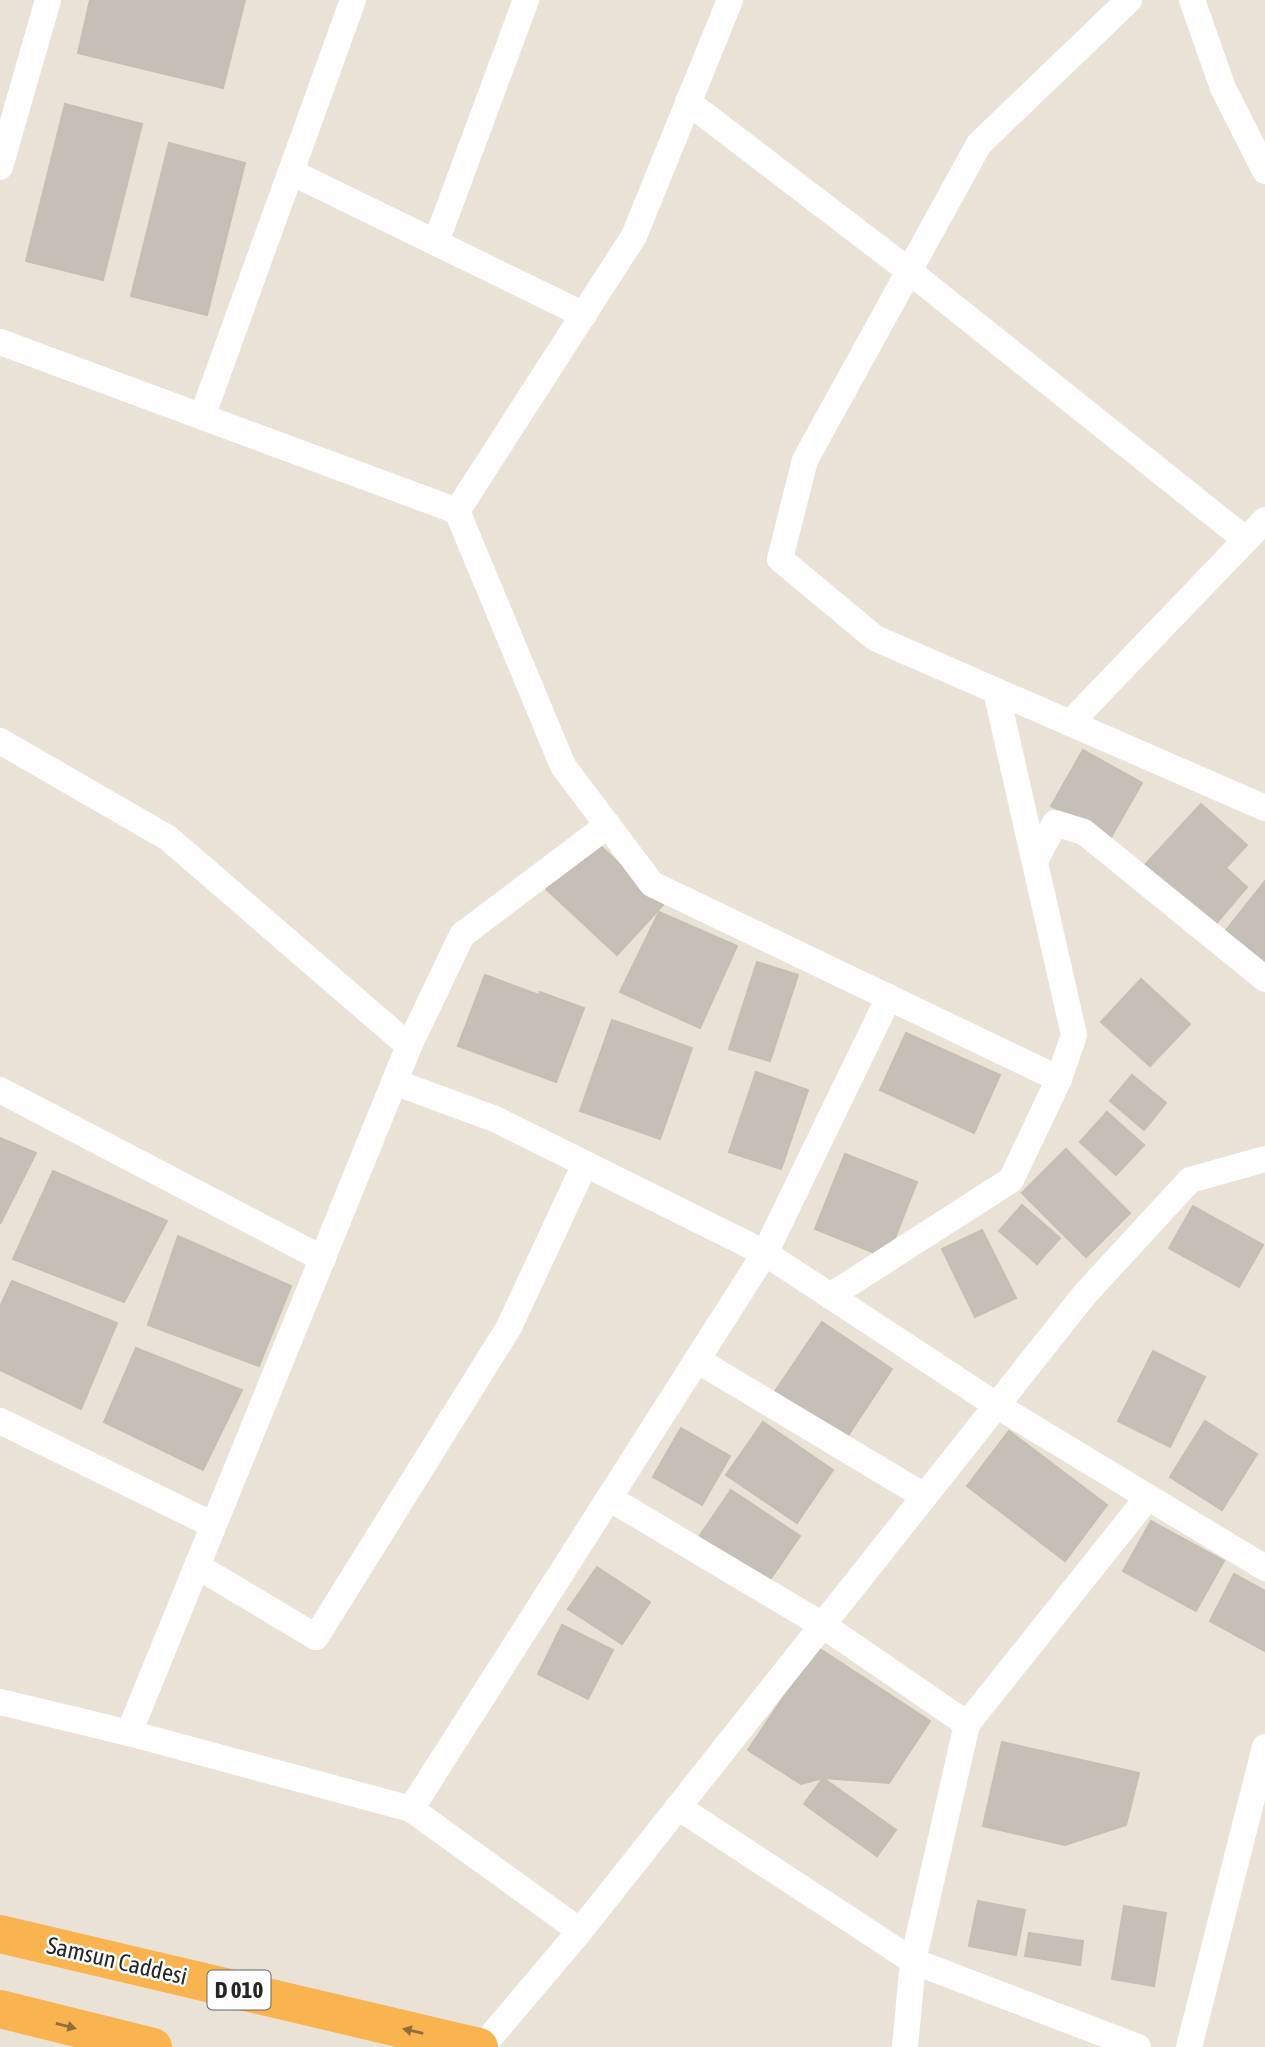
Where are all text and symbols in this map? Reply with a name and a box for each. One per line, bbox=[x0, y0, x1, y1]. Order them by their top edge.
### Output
street label: Samsun Caddesi bbox=[44, 1931, 190, 1990]
road number: D 010 bbox=[208, 1970, 270, 2010]
one-way arrow bbox=[55, 2021, 77, 2032]
one-way arrow bbox=[401, 2025, 423, 2036]

